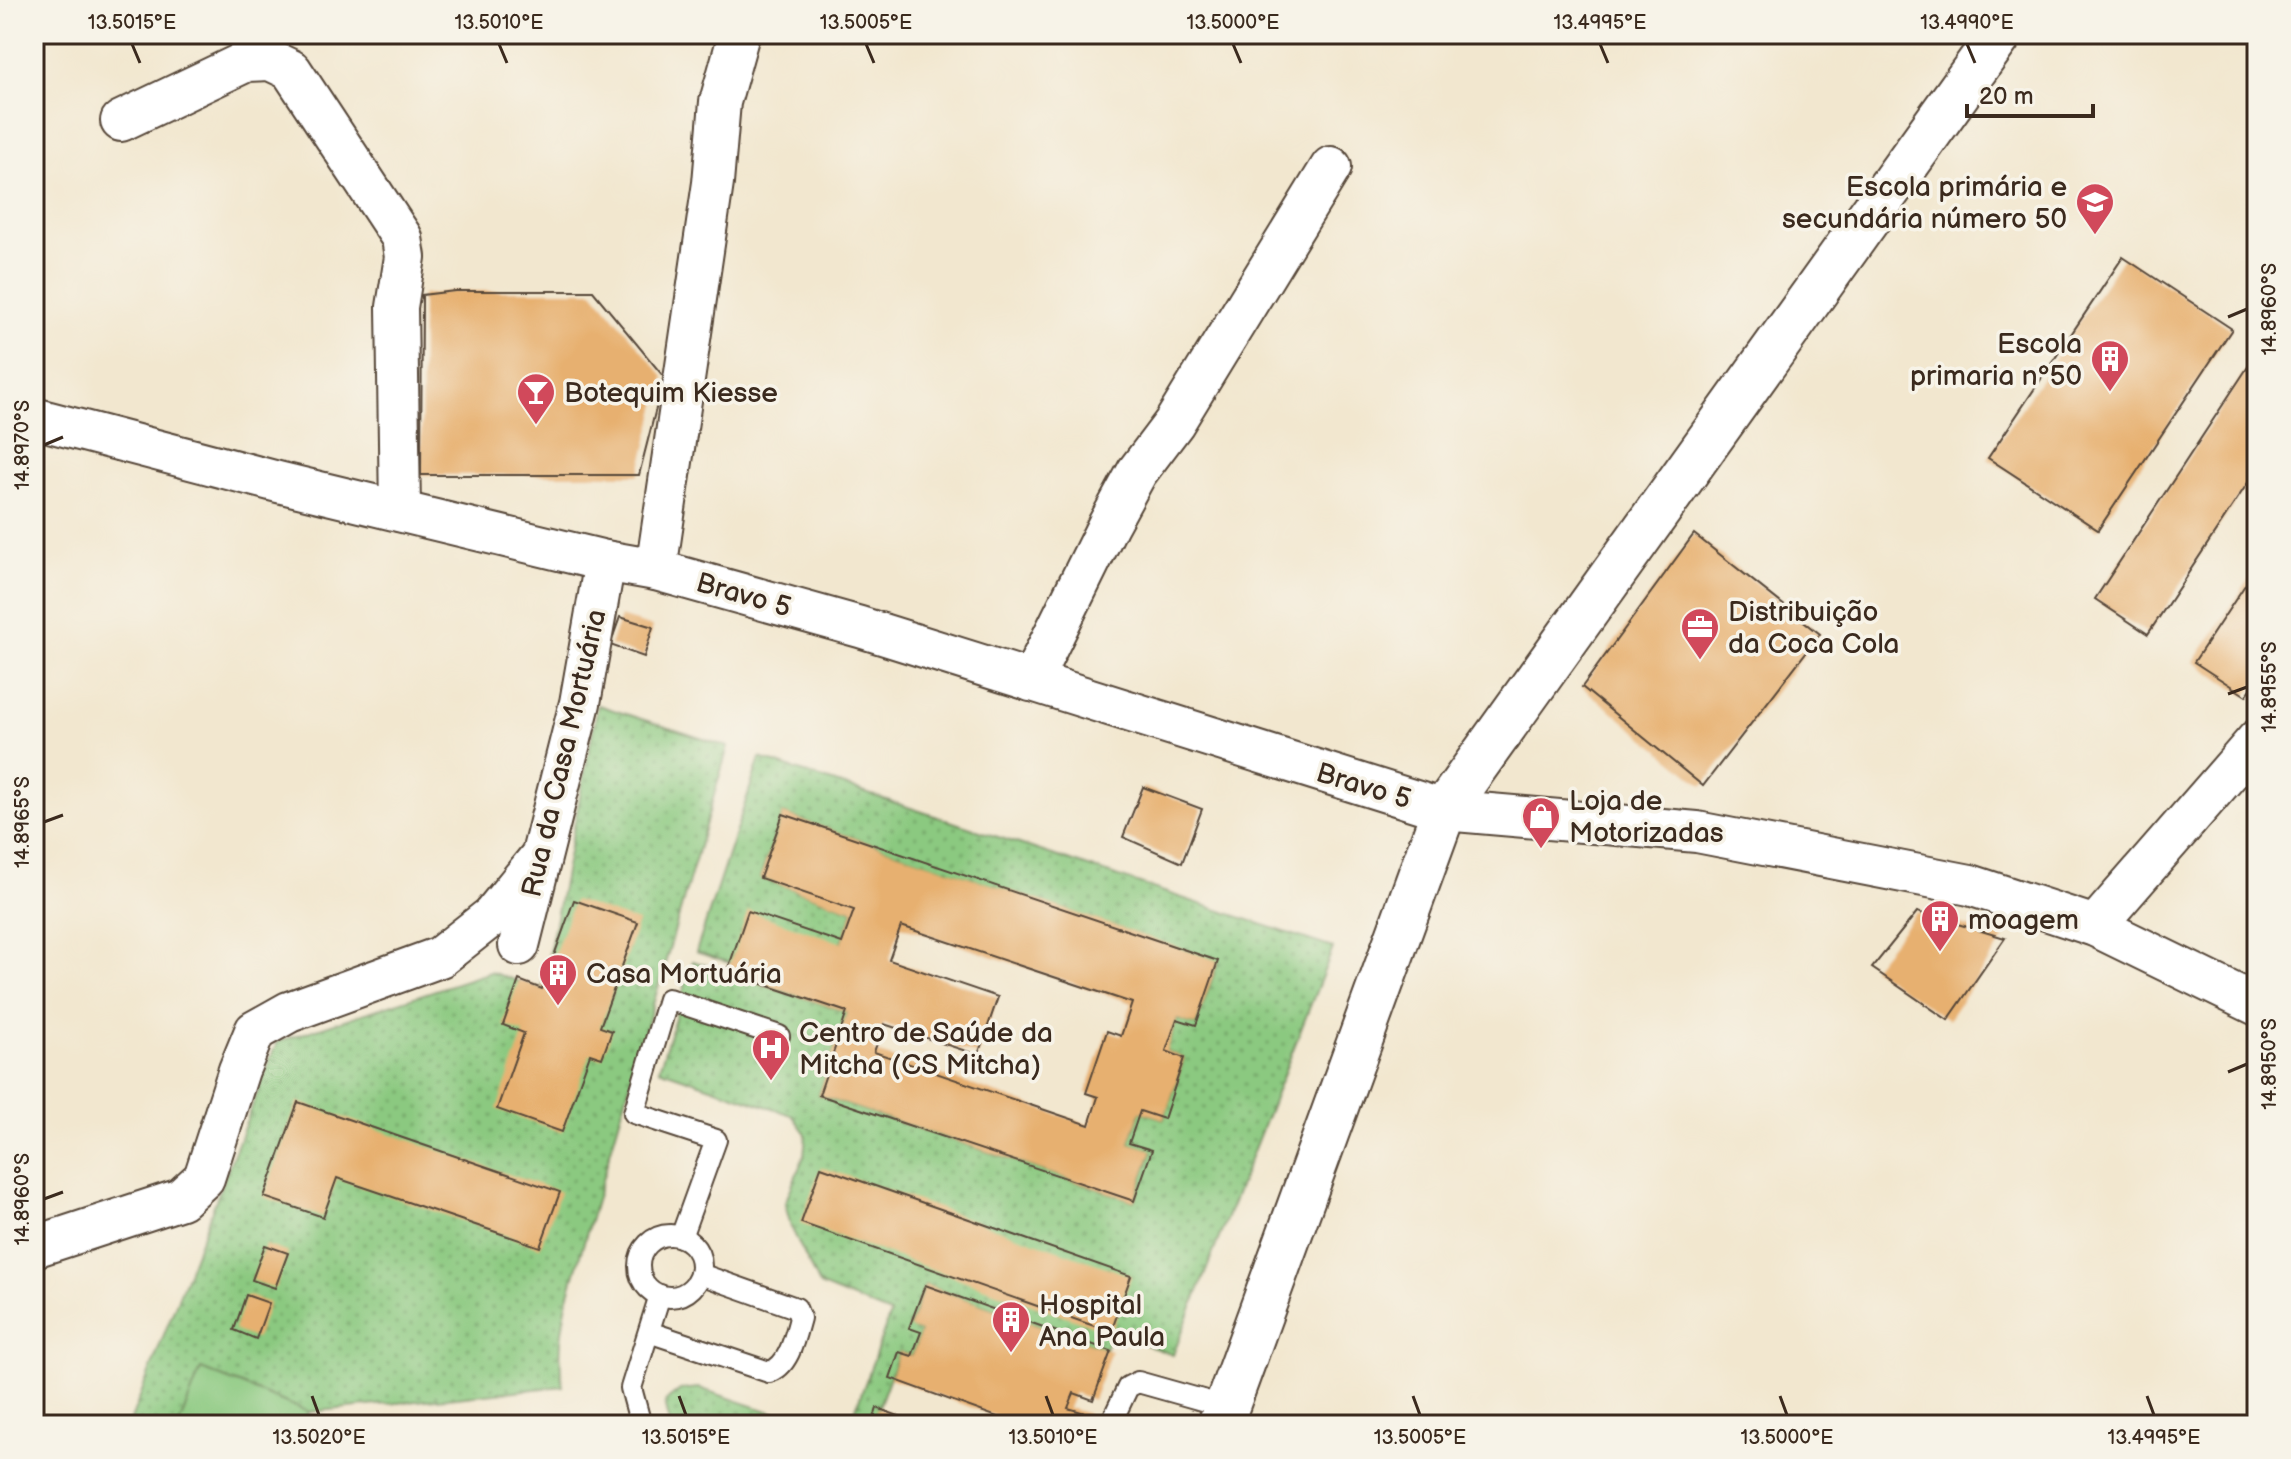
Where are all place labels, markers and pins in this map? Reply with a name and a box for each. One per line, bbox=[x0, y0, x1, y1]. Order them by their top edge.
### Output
place label: Escola primária e secundária número 50 bbox=[1782, 171, 2067, 236]
school or university icon: Escola primária e secundária número 50 bbox=[2074, 181, 2116, 236]
place label: Escola primaria nº50 bbox=[1910, 328, 2082, 393]
building icon: Escola primaria nº50 bbox=[2089, 338, 2131, 393]
bar icon: Botequim Kiesse bbox=[515, 371, 557, 426]
place label: Botequim Kiesse bbox=[564, 377, 778, 410]
place label: Distribuição da Coca Cola bbox=[1728, 596, 1899, 661]
office icon: Distribuição da Coca Cola bbox=[1679, 606, 1721, 661]
place label: Loja de Motorizadas bbox=[1569, 785, 1724, 850]
shop icon: Loja de Motorizadas bbox=[1520, 795, 1562, 850]
building icon: moagem bbox=[1919, 898, 1961, 953]
place label: moagem bbox=[1968, 904, 2079, 937]
building icon: Casa Mortuária bbox=[537, 952, 579, 1007]
place label: Casa Mortuária bbox=[586, 958, 782, 991]
place label: Centro de Saúde da Mitcha (CS Mitcha) bbox=[799, 1017, 1053, 1082]
hospital icon: Centro de Saúde da Mitcha (CS Mitcha) bbox=[750, 1027, 792, 1082]
place label: Hospital Ana Paula bbox=[1039, 1289, 1165, 1354]
building icon: Hospital Ana Paula bbox=[990, 1299, 1032, 1354]

